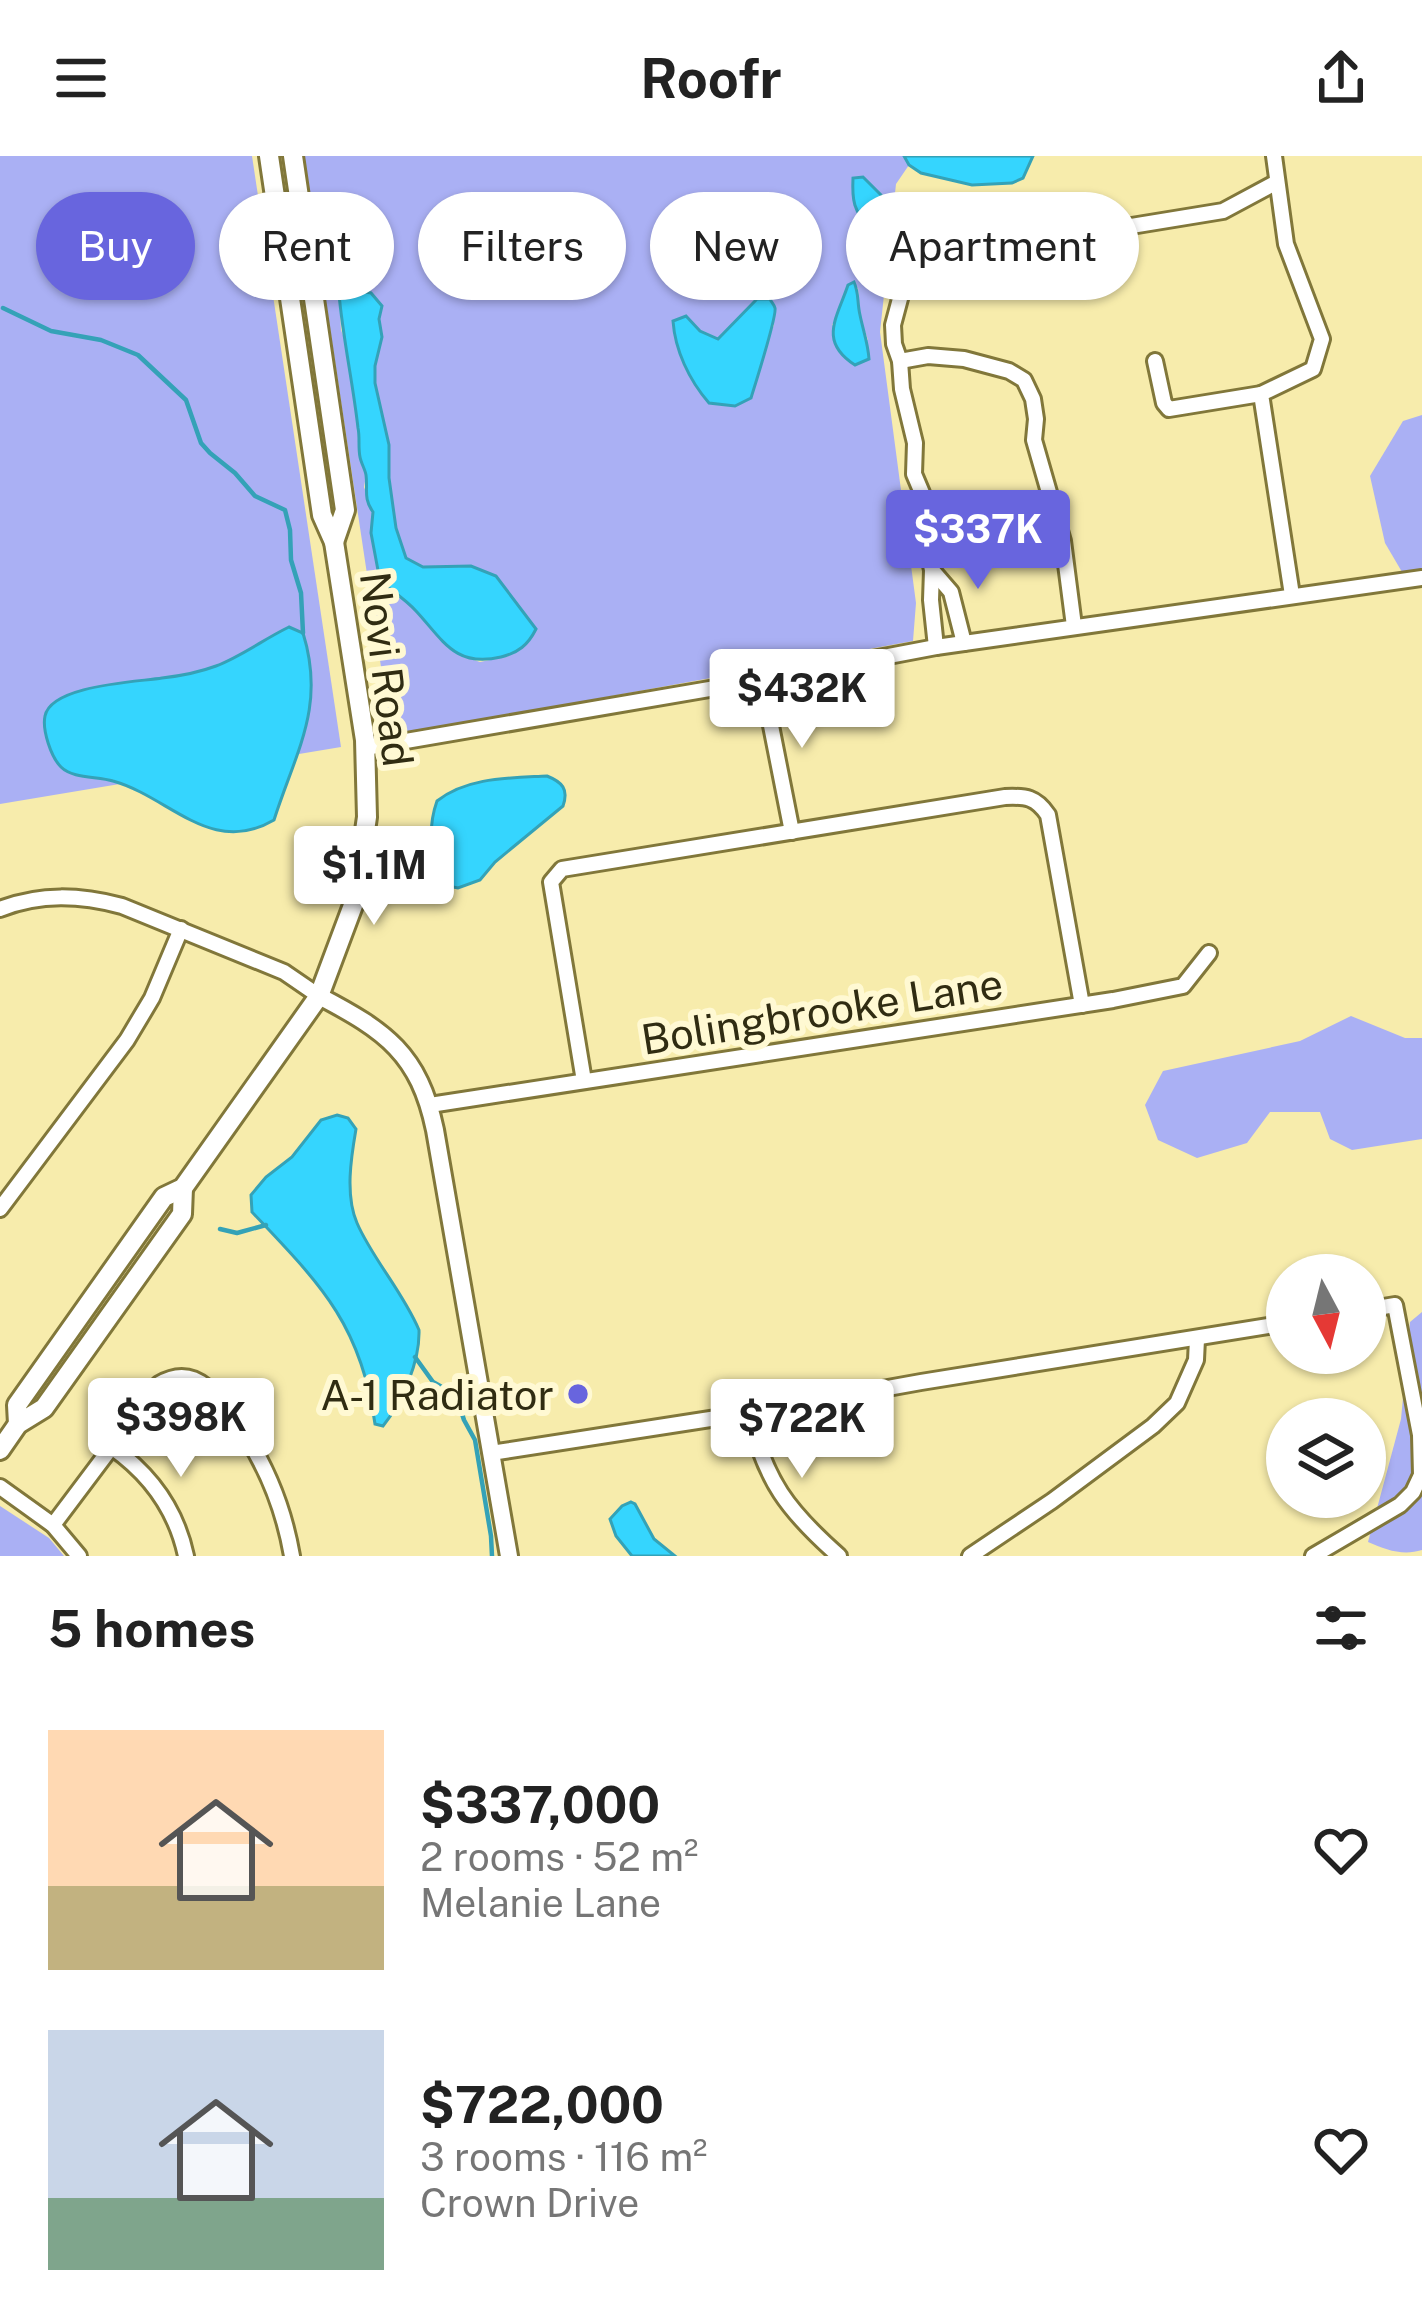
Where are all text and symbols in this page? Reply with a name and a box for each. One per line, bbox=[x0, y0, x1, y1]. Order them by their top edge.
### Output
icon: menu bbox=[48, 45, 114, 111]
icon: share bbox=[1308, 45, 1374, 111]
text: Roofr bbox=[640, 47, 782, 110]
chip: Buy bbox=[36, 192, 195, 300]
chip: Rent bbox=[219, 192, 394, 300]
chip: Filters bbox=[418, 192, 626, 300]
chip: New bbox=[650, 192, 822, 300]
chip: Apartment bbox=[846, 192, 1139, 300]
pin: $337K bbox=[894, 490, 1062, 592]
text: $337K bbox=[913, 506, 1043, 552]
street label: Novi Road bbox=[351, 569, 423, 769]
pin: $432K bbox=[718, 649, 886, 751]
text: $432K bbox=[737, 665, 867, 711]
pin: $1.1M bbox=[290, 826, 458, 928]
text: $1.1M bbox=[321, 842, 427, 888]
street label: Bolingbrooke Lane bbox=[638, 958, 1006, 1064]
north arrow bbox=[1266, 1254, 1386, 1374]
map controls bbox=[1266, 1254, 1386, 1518]
place label: A-1 Radiator bbox=[320, 1370, 554, 1419]
pin: $398K bbox=[97, 1378, 265, 1480]
pin: $722K bbox=[718, 1379, 886, 1481]
marker: A-1 Radiator bbox=[565, 1381, 591, 1407]
text: $398K bbox=[115, 1394, 247, 1440]
text: $722K bbox=[738, 1395, 866, 1441]
button: layers bbox=[1266, 1398, 1386, 1518]
icon: filters bbox=[1308, 1595, 1374, 1661]
text: 5 homes bbox=[48, 1599, 255, 1658]
text: $337,000 bbox=[420, 1775, 660, 1834]
icon: home bbox=[144, 1778, 288, 1922]
icon: heart bbox=[1308, 1817, 1374, 1883]
text: 2 rooms · 52 m² bbox=[420, 1834, 698, 1880]
text: Melanie Lane bbox=[420, 1880, 661, 1926]
text: $722,000 bbox=[420, 2075, 664, 2134]
icon: home bbox=[144, 2078, 288, 2222]
icon: heart bbox=[1308, 2117, 1374, 2183]
text: 3 rooms · 116 m² bbox=[420, 2134, 707, 2180]
text: Crown Drive bbox=[420, 2180, 639, 2226]

